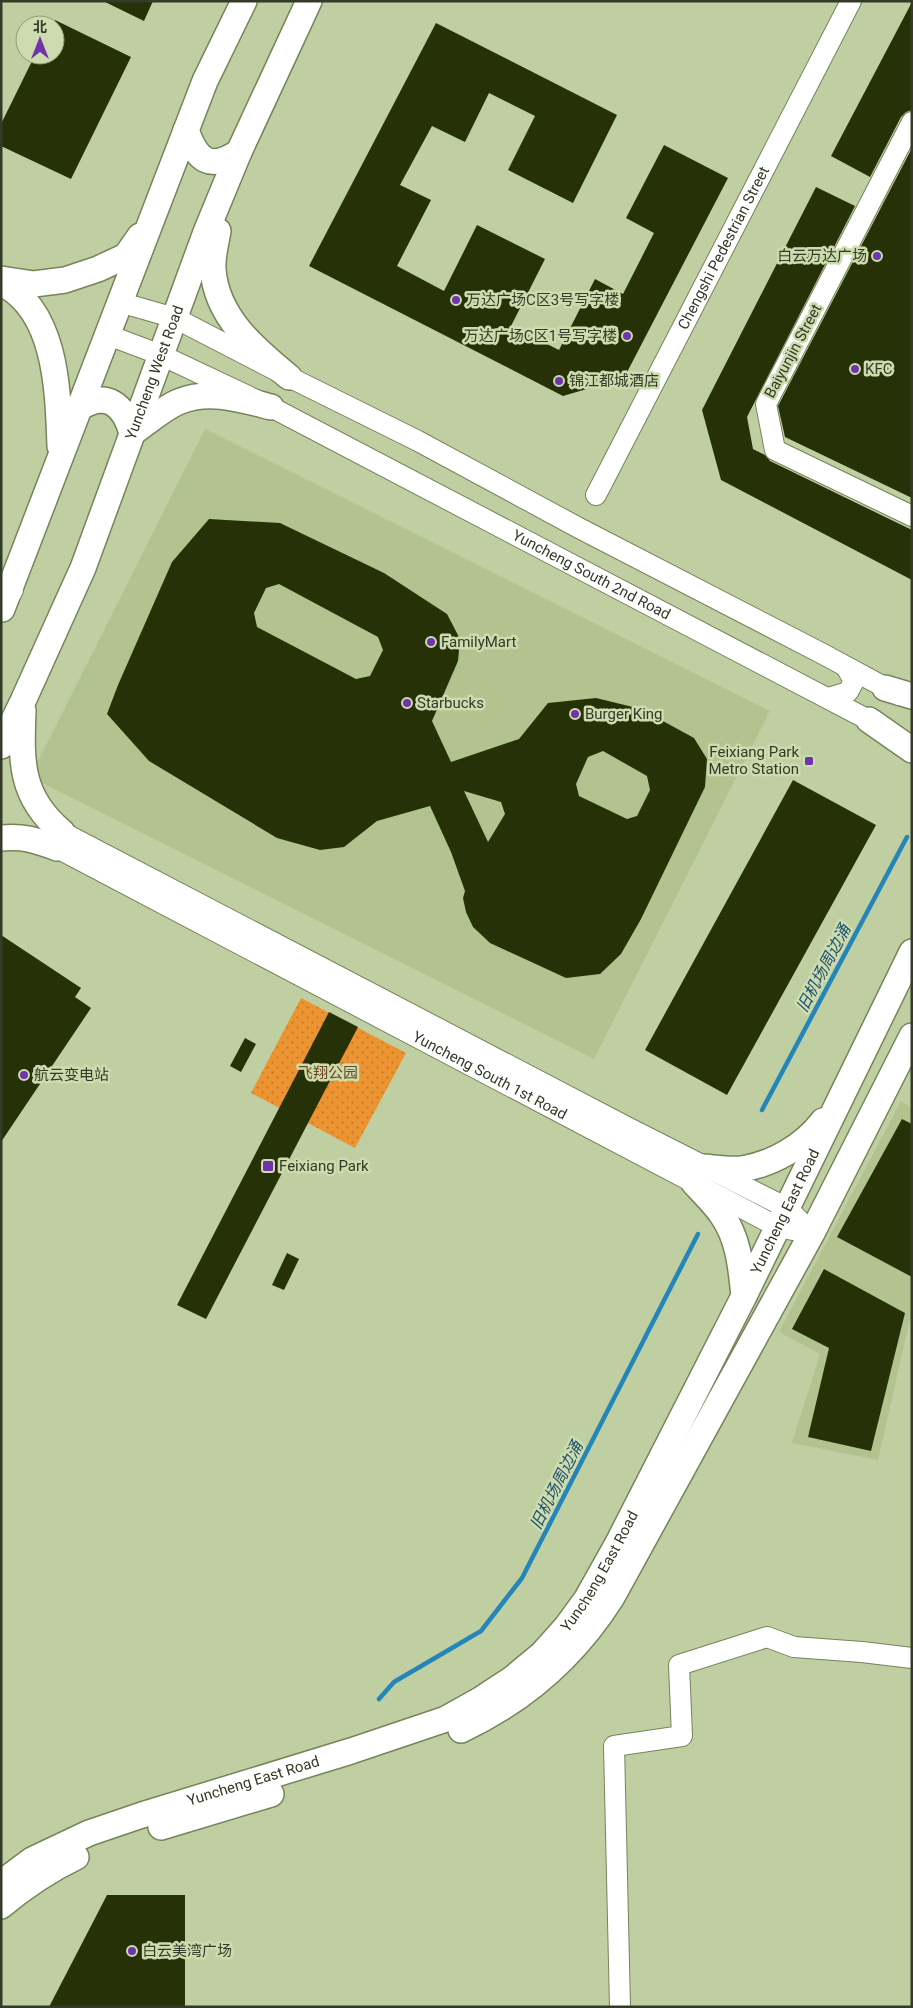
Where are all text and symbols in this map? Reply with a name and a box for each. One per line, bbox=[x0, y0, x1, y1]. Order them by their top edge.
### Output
north arrow bbox=[15, 15, 65, 65]
text: 北 bbox=[33, 19, 47, 35]
street label: Chengshi Pedestrian Street bbox=[674, 163, 773, 333]
place label: 白云万达广场 bbox=[777, 247, 867, 265]
marker: 白云万达广场 bbox=[871, 250, 883, 262]
place label: 万达广场C区3号写字楼 bbox=[466, 291, 619, 309]
marker: 万达广场C区3号写字楼 bbox=[450, 294, 462, 306]
street label: Baiyunjin Street bbox=[761, 301, 825, 401]
street label: Yuncheng West Road bbox=[122, 303, 187, 442]
place label: 万达广场C区1号写字楼 bbox=[464, 327, 617, 345]
marker: 万达广场C区1号写字楼 bbox=[621, 330, 633, 342]
place label: KFC bbox=[865, 360, 893, 378]
marker: KFC bbox=[849, 363, 861, 375]
place label: 锦江都城酒店 bbox=[569, 372, 659, 390]
marker: 锦江都城酒店 bbox=[553, 375, 565, 387]
street label: Yuncheng South 2nd Road bbox=[509, 526, 674, 624]
place label: FamilyMart bbox=[441, 633, 516, 651]
marker: FamilyMart bbox=[425, 636, 437, 648]
place label: Starbucks bbox=[417, 694, 484, 712]
marker: Starbucks bbox=[401, 697, 413, 709]
place label: Burger King bbox=[585, 705, 663, 723]
marker: Burger King bbox=[569, 708, 581, 720]
place label: Feixiang Park Metro Station bbox=[708, 743, 799, 778]
marker: Feixiang Park Metro Station bbox=[803, 755, 815, 767]
water label: 旧机场周边涌 bbox=[793, 920, 855, 1015]
street label: Yuncheng South 1st Road bbox=[410, 1028, 570, 1123]
park label: 飞翔公园 bbox=[298, 1064, 358, 1082]
place label: 航云变电站 bbox=[34, 1066, 109, 1084]
marker: 航云变电站 bbox=[18, 1069, 30, 1081]
street label: Yuncheng East Road bbox=[747, 1146, 823, 1277]
place label: Feixiang Park bbox=[279, 1157, 369, 1175]
marker: Feixiang Park bbox=[261, 1159, 275, 1173]
water label: 旧机场周边涌 bbox=[526, 1436, 588, 1532]
street label: Yuncheng East Road bbox=[557, 1508, 642, 1636]
street label: Yuncheng East Road bbox=[185, 1752, 322, 1810]
place label: 白云美湾广场 bbox=[142, 1942, 232, 1960]
marker: 白云美湾广场 bbox=[126, 1945, 138, 1957]

